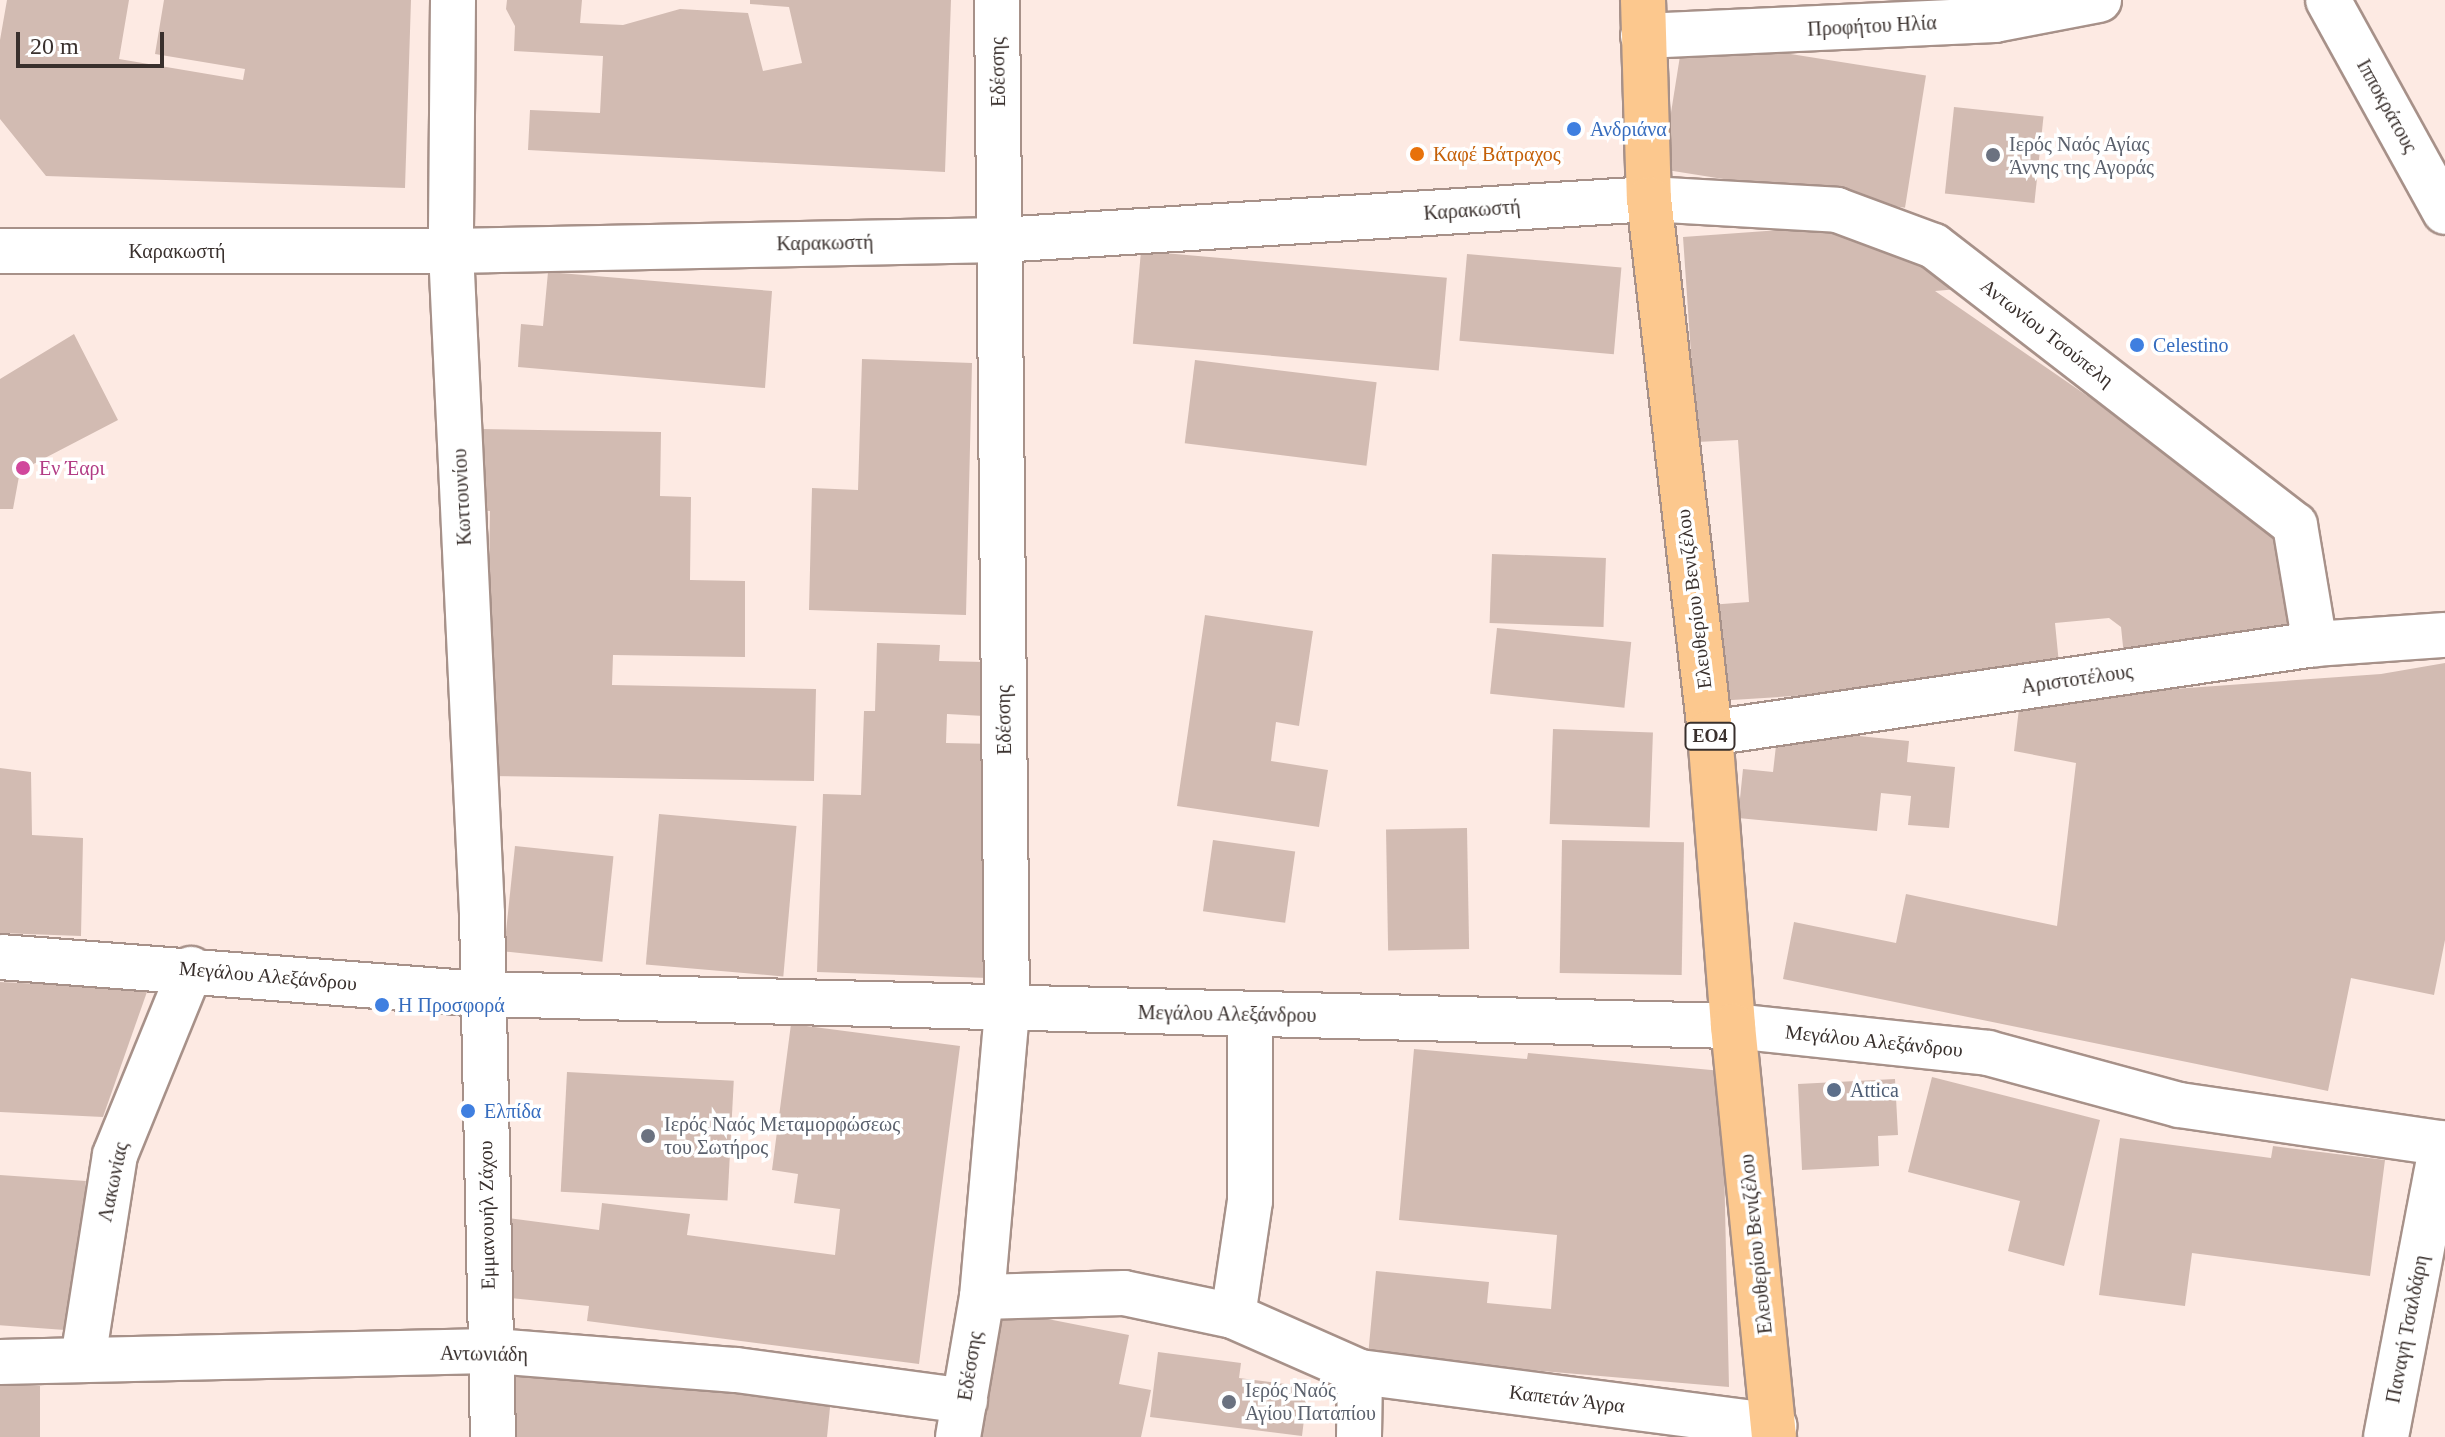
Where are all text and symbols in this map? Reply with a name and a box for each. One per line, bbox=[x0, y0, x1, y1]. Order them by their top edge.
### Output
street label: Προφήτου Ηλία bbox=[1807, 11, 1937, 41]
scale bar bbox=[20, 16, 168, 66]
text: 20 m bbox=[30, 33, 79, 59]
street label: Εδέσσης bbox=[985, 37, 1011, 107]
street label: Ιπποκράτους bbox=[2351, 55, 2423, 157]
place label: Ανδριάνα bbox=[1590, 117, 1667, 141]
marker: Ανδριάνα bbox=[1565, 120, 1583, 138]
place label: Ιερός Ναός Αγίας Άννης της Αγοράς bbox=[2009, 132, 2155, 179]
place label: Καφέ Βάτραχος bbox=[1433, 142, 1561, 166]
marker: Καφέ Βάτραχος bbox=[1408, 145, 1426, 163]
marker: Ιερός Ναός Αγίας Άννης της Αγοράς bbox=[1984, 146, 2002, 164]
street label: Καρακωστή bbox=[1423, 195, 1521, 225]
street label: Καρακωστή bbox=[776, 230, 874, 256]
street label: Καρακωστή bbox=[129, 239, 225, 263]
street label: Αντωνίου Τσούπελη bbox=[1976, 274, 2118, 392]
place label: Celestino bbox=[2153, 333, 2229, 357]
marker: Celestino bbox=[2128, 336, 2146, 354]
street label: Κωττουνίου bbox=[447, 448, 477, 546]
place label: Εν Έαρι bbox=[39, 456, 105, 480]
marker: Εν Έαρι bbox=[14, 459, 32, 477]
street label: Ελευθερίου Βενιζέλου bbox=[1671, 508, 1717, 690]
street label: Αριστοτέλους bbox=[2020, 659, 2134, 699]
street label: Εδέσσης bbox=[991, 685, 1017, 755]
road number: ΕΟ4 bbox=[1684, 722, 1736, 750]
street label: Μεγάλου Αλεξάνδρου bbox=[177, 956, 359, 996]
place label: Η Προσφορά bbox=[398, 993, 505, 1017]
marker: Η Προσφορά bbox=[373, 996, 391, 1014]
street label: Μεγάλου Αλεξάνδρου bbox=[1137, 1000, 1317, 1028]
street label: Μεγάλου Αλεξάνδρου bbox=[1783, 1020, 1965, 1062]
place label: Attica bbox=[1850, 1078, 1899, 1102]
marker: Attica bbox=[1825, 1081, 1843, 1099]
place label: Ελπίδα bbox=[484, 1099, 541, 1123]
marker: Ελπίδα bbox=[459, 1102, 477, 1120]
place label: Ιερός Ναός Μεταμορφώσεως του Σωτήρος bbox=[664, 1112, 900, 1159]
marker: Ιερός Ναός Μεταμορφώσεως του Σωτήρος bbox=[639, 1127, 657, 1145]
street label: Λακωνίας bbox=[93, 1140, 133, 1224]
street label: Εμμανουήλ Ζάχου bbox=[474, 1140, 500, 1290]
street label: Ελευθερίου Βενιζέλου bbox=[1735, 1153, 1777, 1335]
street label: Παναγή Τσαλδάρη bbox=[2381, 1253, 2433, 1405]
street label: Εδέσσης bbox=[953, 1330, 987, 1402]
street label: Αντωνιάδη bbox=[440, 1341, 528, 1367]
place label: Ιερός Ναός Αγίου Παταπίου bbox=[1245, 1378, 1376, 1425]
street label: Καπετάν Άγρα bbox=[1507, 1380, 1627, 1418]
marker: Ιερός Ναός Αγίου Παταπίου bbox=[1220, 1393, 1238, 1411]

